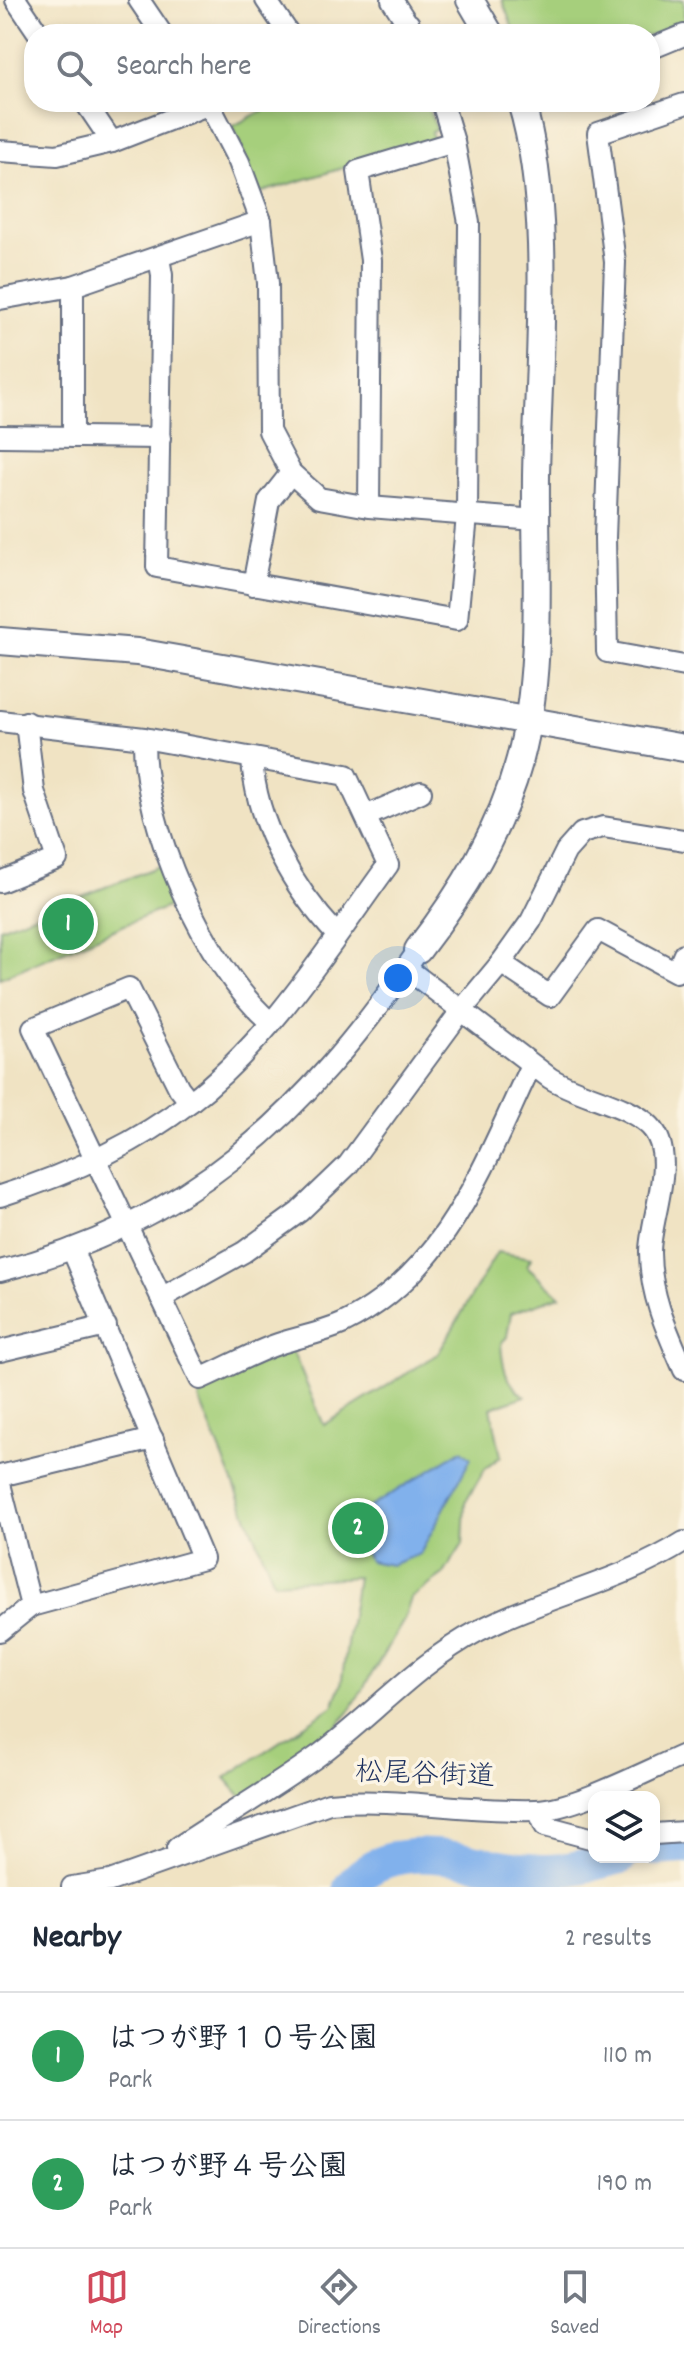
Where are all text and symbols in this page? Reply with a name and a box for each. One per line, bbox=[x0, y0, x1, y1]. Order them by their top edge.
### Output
search box bbox=[24, 24, 660, 112]
icon: search bbox=[52, 46, 96, 90]
text: Search here bbox=[116, 47, 252, 90]
pin: 1 bbox=[42, 894, 94, 954]
your location bbox=[378, 958, 418, 998]
pin: 2 bbox=[332, 1498, 384, 1558]
street label: 松尾谷街道 bbox=[354, 1755, 496, 1799]
map controls bbox=[588, 1791, 660, 1863]
button: layers bbox=[588, 1791, 660, 1863]
text: Nearby bbox=[32, 1915, 121, 1964]
text: 2 results bbox=[565, 1921, 652, 1958]
text: はつが野１０号公園 bbox=[108, 2020, 378, 2063]
text: 1 bbox=[55, 2038, 61, 2075]
text: 110 m bbox=[603, 2038, 652, 2075]
text: Park bbox=[108, 2063, 152, 2100]
text: はつが野４号公園 bbox=[108, 2148, 348, 2191]
text: 2 bbox=[52, 2166, 64, 2203]
text: 190 m bbox=[596, 2166, 652, 2203]
text: Park bbox=[108, 2191, 152, 2228]
tab: Map bbox=[85, 2265, 129, 2344]
tab: Directions bbox=[298, 2265, 381, 2344]
tab: Saved bbox=[550, 2265, 599, 2344]

